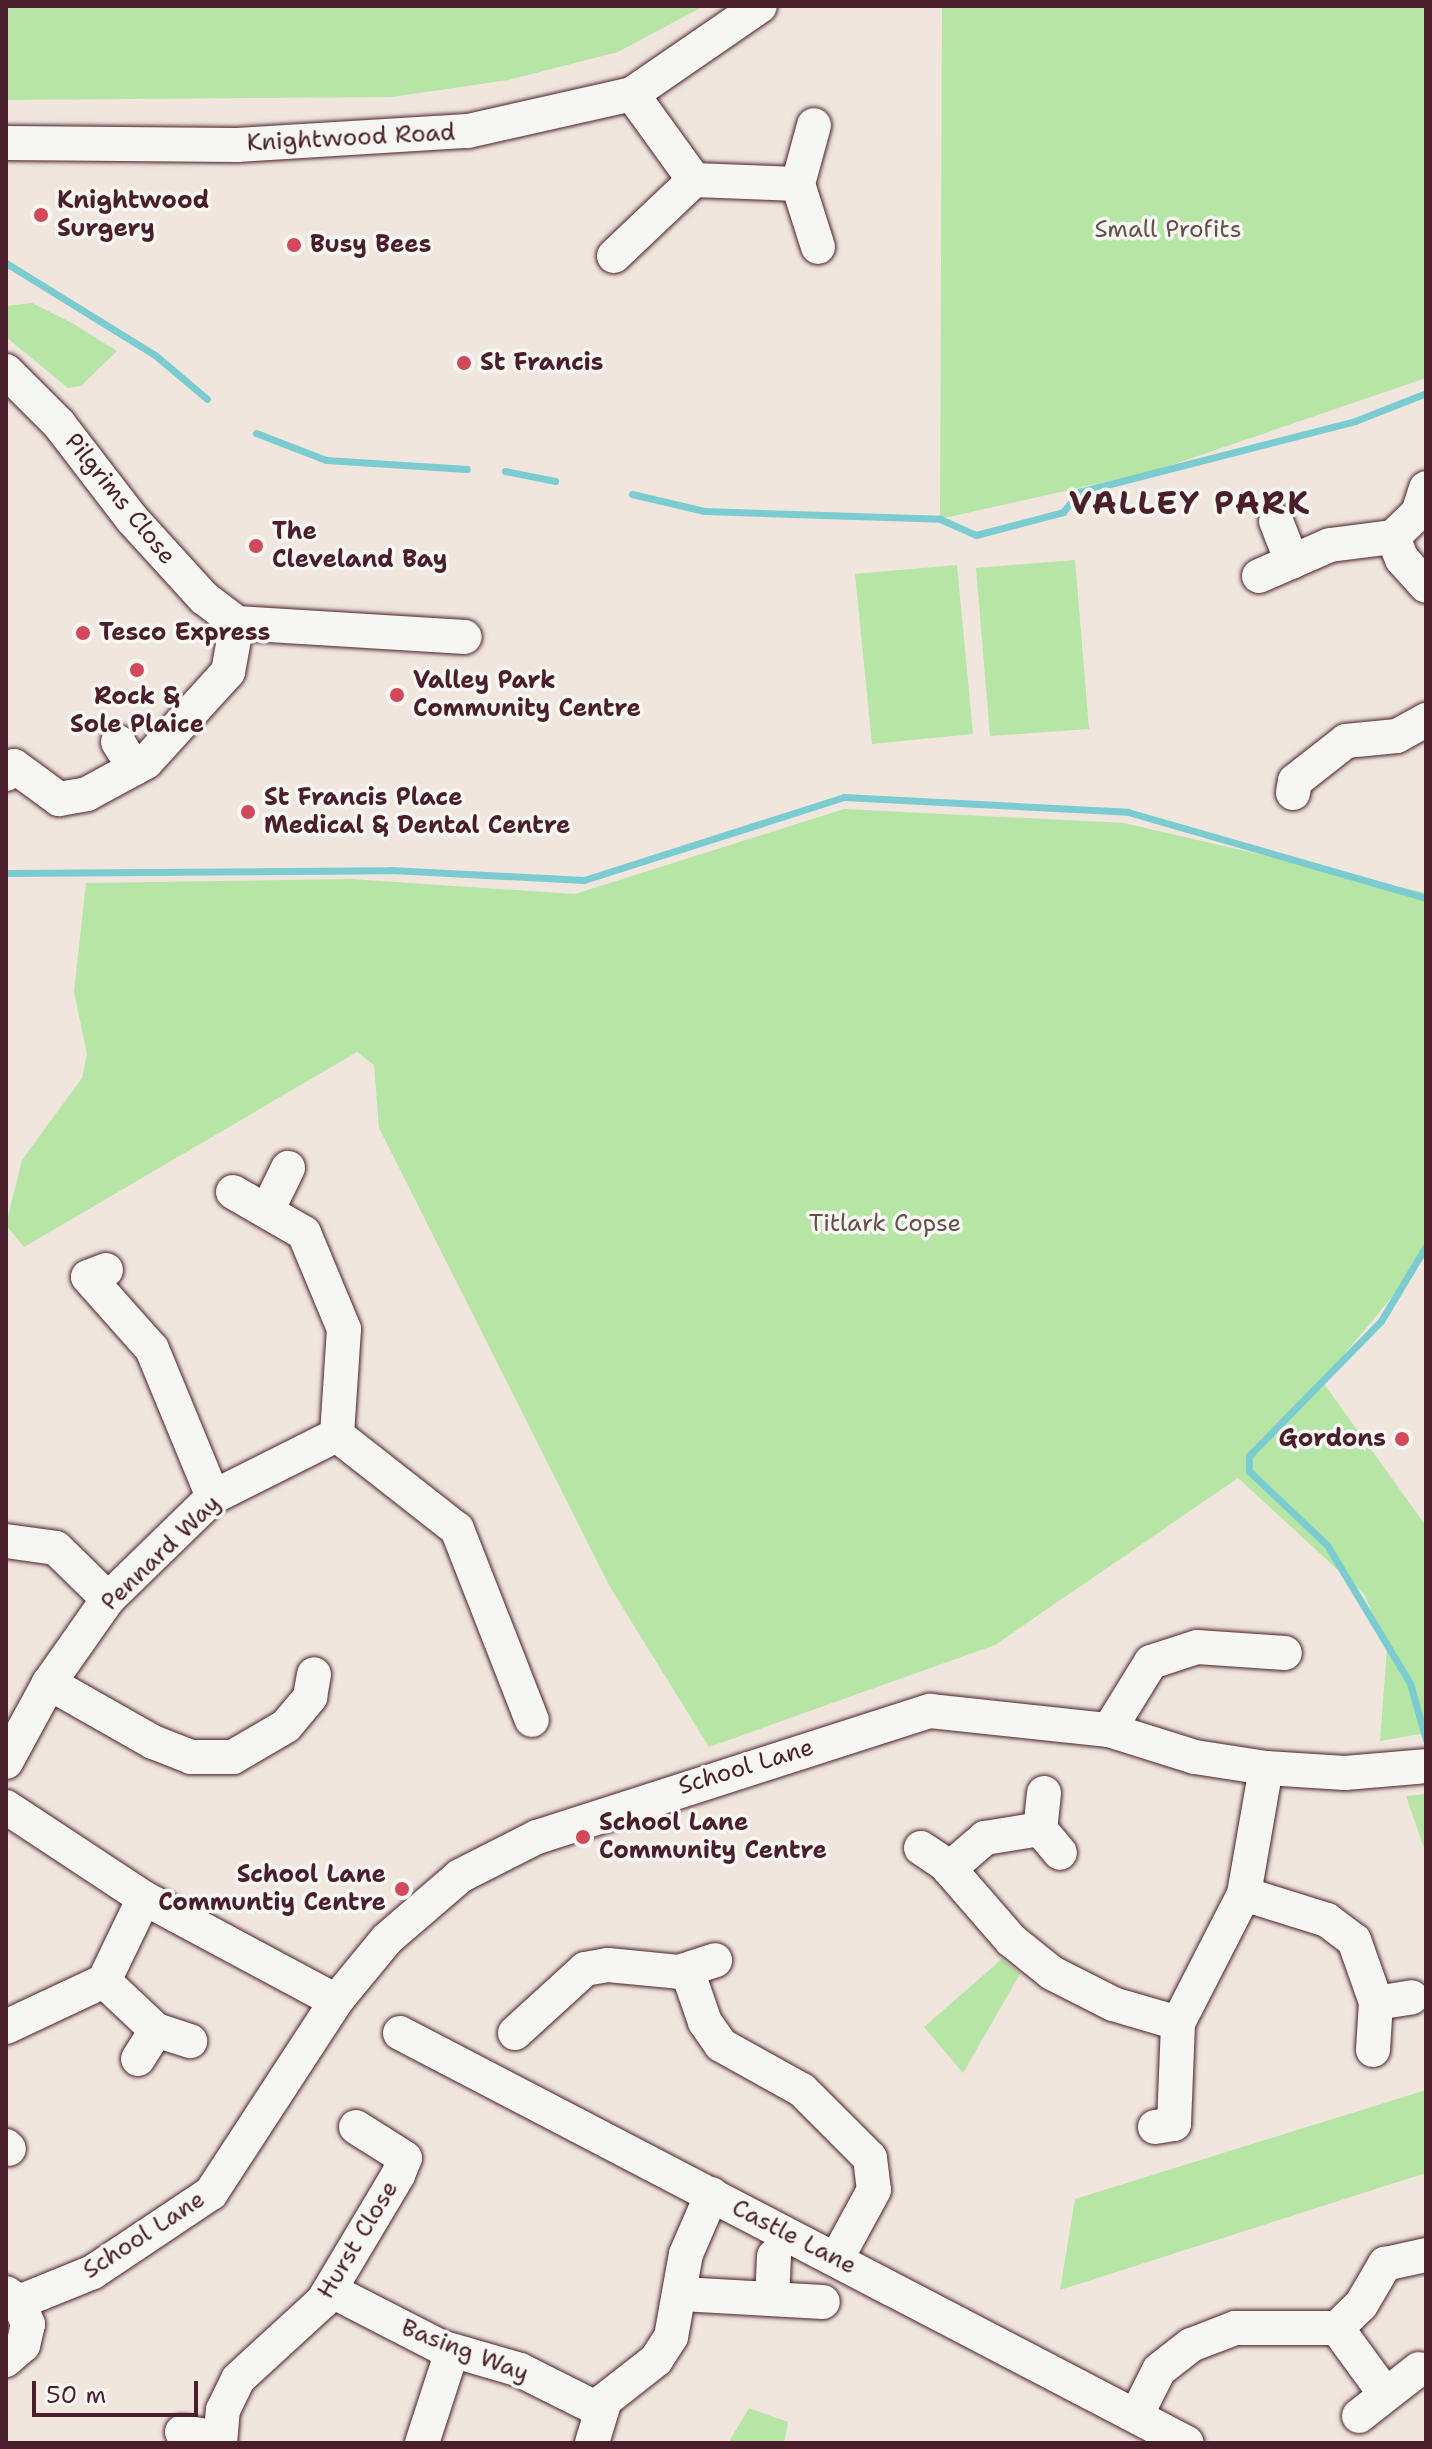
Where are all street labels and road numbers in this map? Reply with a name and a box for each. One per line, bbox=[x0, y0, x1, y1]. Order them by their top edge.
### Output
street label: Knightwood Road bbox=[246, 118, 456, 158]
street label: Pilgrims Close bbox=[58, 428, 182, 570]
street label: Pennard Way bbox=[95, 1489, 227, 1617]
street label: School Lane bbox=[675, 1733, 817, 1801]
street label: Hurst Close bbox=[312, 2176, 404, 2304]
street label: School Lane bbox=[78, 2185, 210, 2285]
street label: Castle Lane bbox=[727, 2193, 861, 2281]
street label: Basing Way bbox=[397, 2313, 533, 2389]

